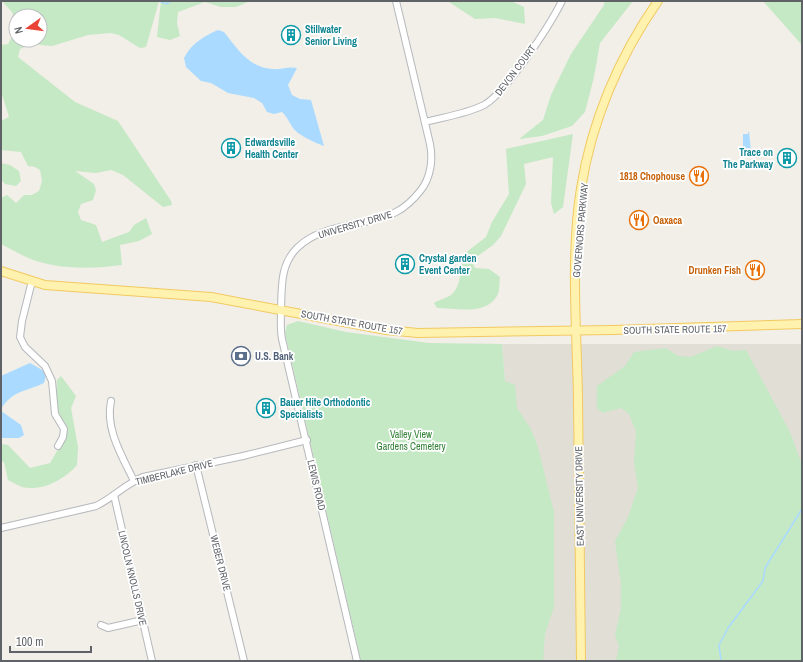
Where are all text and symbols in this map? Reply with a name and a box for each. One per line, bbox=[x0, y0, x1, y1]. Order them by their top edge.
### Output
north arrow bbox=[8, 8, 48, 48]
place label: Stillwater Senior Living bbox=[305, 23, 357, 48]
building icon: Stillwater Senior Living bbox=[280, 24, 302, 46]
text: N bbox=[11, 26, 26, 35]
street label: DEVON COURT bbox=[492, 42, 539, 98]
place label: Edwardsville Health Center bbox=[245, 136, 299, 161]
building icon: Edwardsville Health Center bbox=[220, 137, 242, 159]
place label: Trace on The Parkway bbox=[723, 146, 773, 171]
building icon: Trace on The Parkway bbox=[776, 147, 798, 169]
restaurant icon: 1818 Chophouse bbox=[688, 165, 710, 187]
place label: 1818 Chophouse bbox=[619, 170, 685, 183]
street label: GOVERNORS PARKWAY bbox=[570, 182, 591, 278]
street label: UNIVERSITY DRIVE bbox=[317, 208, 394, 241]
restaurant icon: Oaxaca bbox=[628, 209, 650, 231]
place label: Oaxaca bbox=[653, 214, 683, 227]
place label: Crystal garden Event Center bbox=[419, 252, 476, 277]
building icon: Crystal garden Event Center bbox=[394, 253, 416, 275]
restaurant icon: Drunken Fish bbox=[744, 259, 766, 281]
place label: Drunken Fish bbox=[689, 264, 741, 277]
street label: SOUTH STATE ROUTE 157 bbox=[300, 307, 404, 338]
street label: SOUTH STATE ROUTE 157 bbox=[623, 322, 727, 337]
bank icon: U.S. Bank bbox=[230, 345, 252, 367]
place label: U.S. Bank bbox=[255, 350, 294, 363]
place label: Bauer Hite Orthodontic Specialists bbox=[280, 396, 371, 421]
building icon: Bauer Hite Orthodontic Specialists bbox=[255, 397, 277, 419]
park label: Valley View Gardens Cemetery bbox=[376, 428, 447, 453]
street label: EAST UNIVERSITY DRIVE bbox=[572, 446, 587, 546]
street label: TIMBERLAKE DRIVE bbox=[134, 457, 214, 488]
street label: LEWIS ROAD bbox=[304, 459, 329, 512]
street label: LINCOLN KNOLLS DRIVE bbox=[115, 529, 150, 627]
street label: WEBER DRIVE bbox=[207, 534, 234, 593]
scale bar bbox=[10, 628, 91, 654]
text: 100 m bbox=[16, 634, 43, 650]

